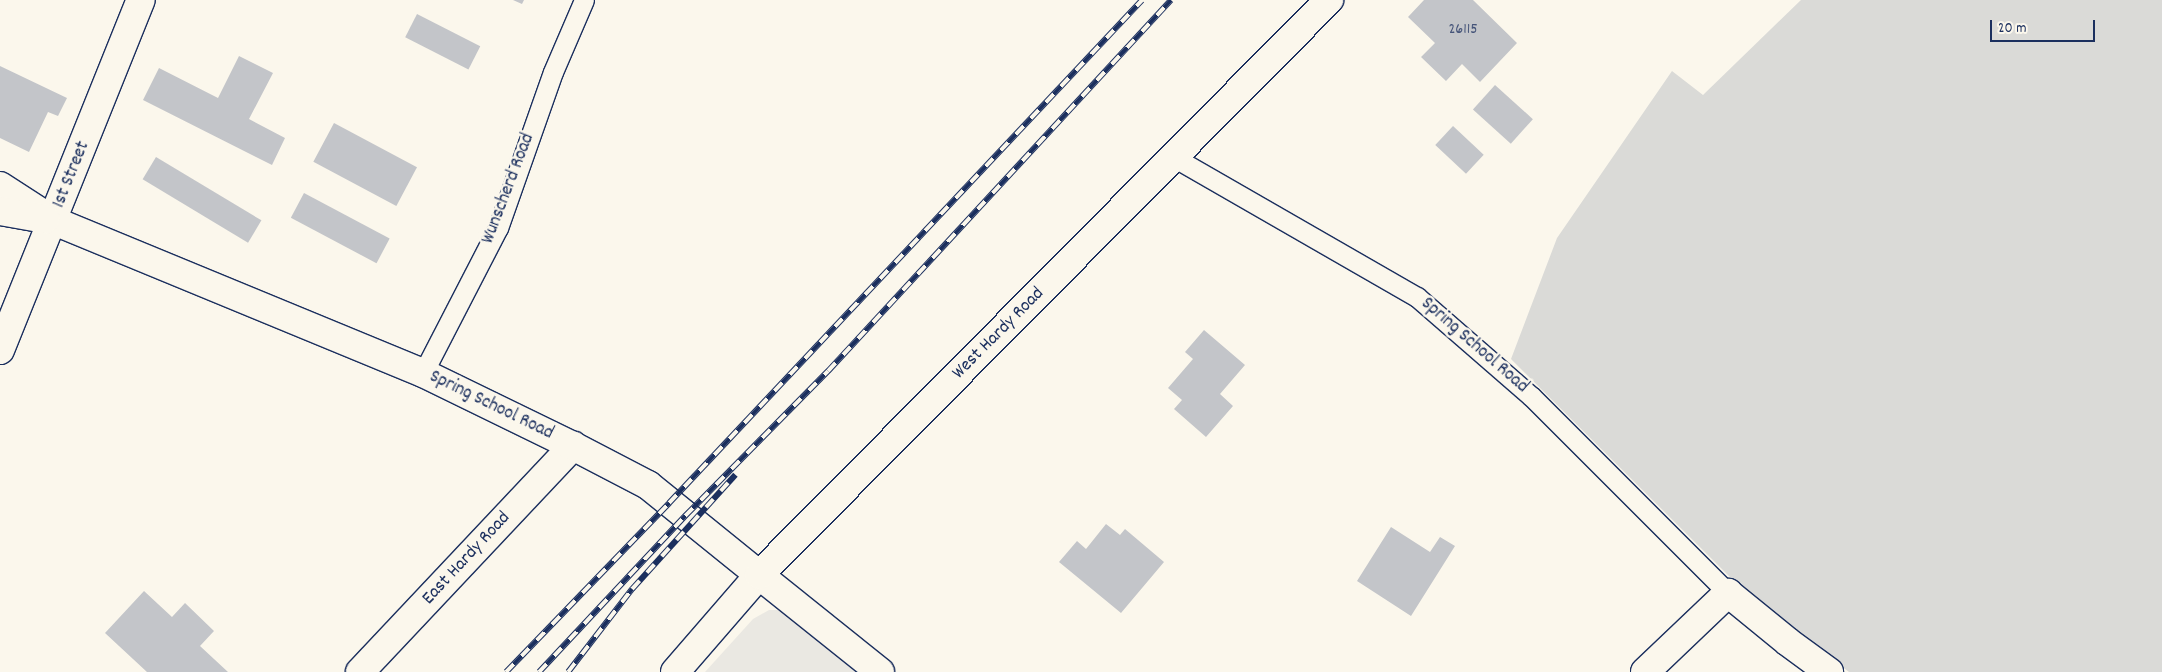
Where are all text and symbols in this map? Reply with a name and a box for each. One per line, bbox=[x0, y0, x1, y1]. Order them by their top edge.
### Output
scale bar bbox=[1992, 10, 2097, 42]
text: 20 m bbox=[1998, 18, 2026, 40]
house number: 26115 bbox=[1448, 20, 1478, 40]
street label: Wunscherd Road bbox=[477, 131, 541, 247]
street label: 1st Street bbox=[48, 138, 96, 212]
street label: West Hardy Road bbox=[948, 283, 1050, 385]
street label: Spring School Road bbox=[1416, 293, 1532, 399]
street label: Spring School Road bbox=[425, 366, 557, 446]
street label: East Hardy Road bbox=[418, 508, 516, 610]

